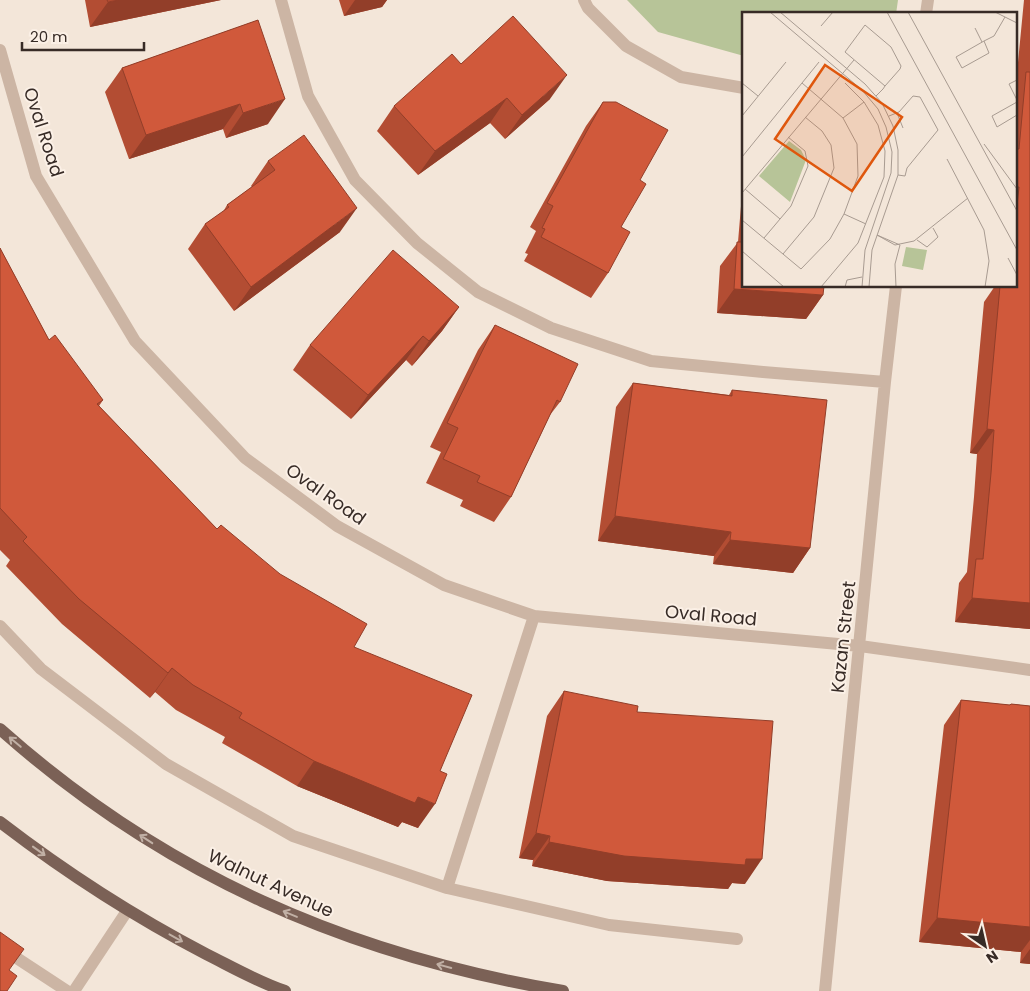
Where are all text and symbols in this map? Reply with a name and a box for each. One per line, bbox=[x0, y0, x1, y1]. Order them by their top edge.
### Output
inset map bbox=[742, 12, 1018, 288]
scale bar bbox=[22, 20, 145, 52]
text: 20 m bbox=[30, 26, 68, 47]
street label: Oval Road bbox=[18, 84, 70, 180]
street label: Oval Road bbox=[281, 457, 371, 531]
street label: Kazan Street bbox=[825, 580, 861, 694]
street label: Oval Road bbox=[664, 599, 758, 631]
one-way arrow bbox=[9, 737, 22, 748]
one-way arrow bbox=[139, 833, 153, 844]
street label: Walnut Avenue bbox=[204, 843, 338, 923]
one-way arrow bbox=[32, 846, 46, 856]
one-way arrow bbox=[283, 909, 298, 919]
north arrow bbox=[960, 921, 1010, 971]
one-way arrow bbox=[168, 934, 183, 943]
text: N bbox=[982, 946, 1002, 968]
one-way arrow bbox=[436, 961, 452, 970]

